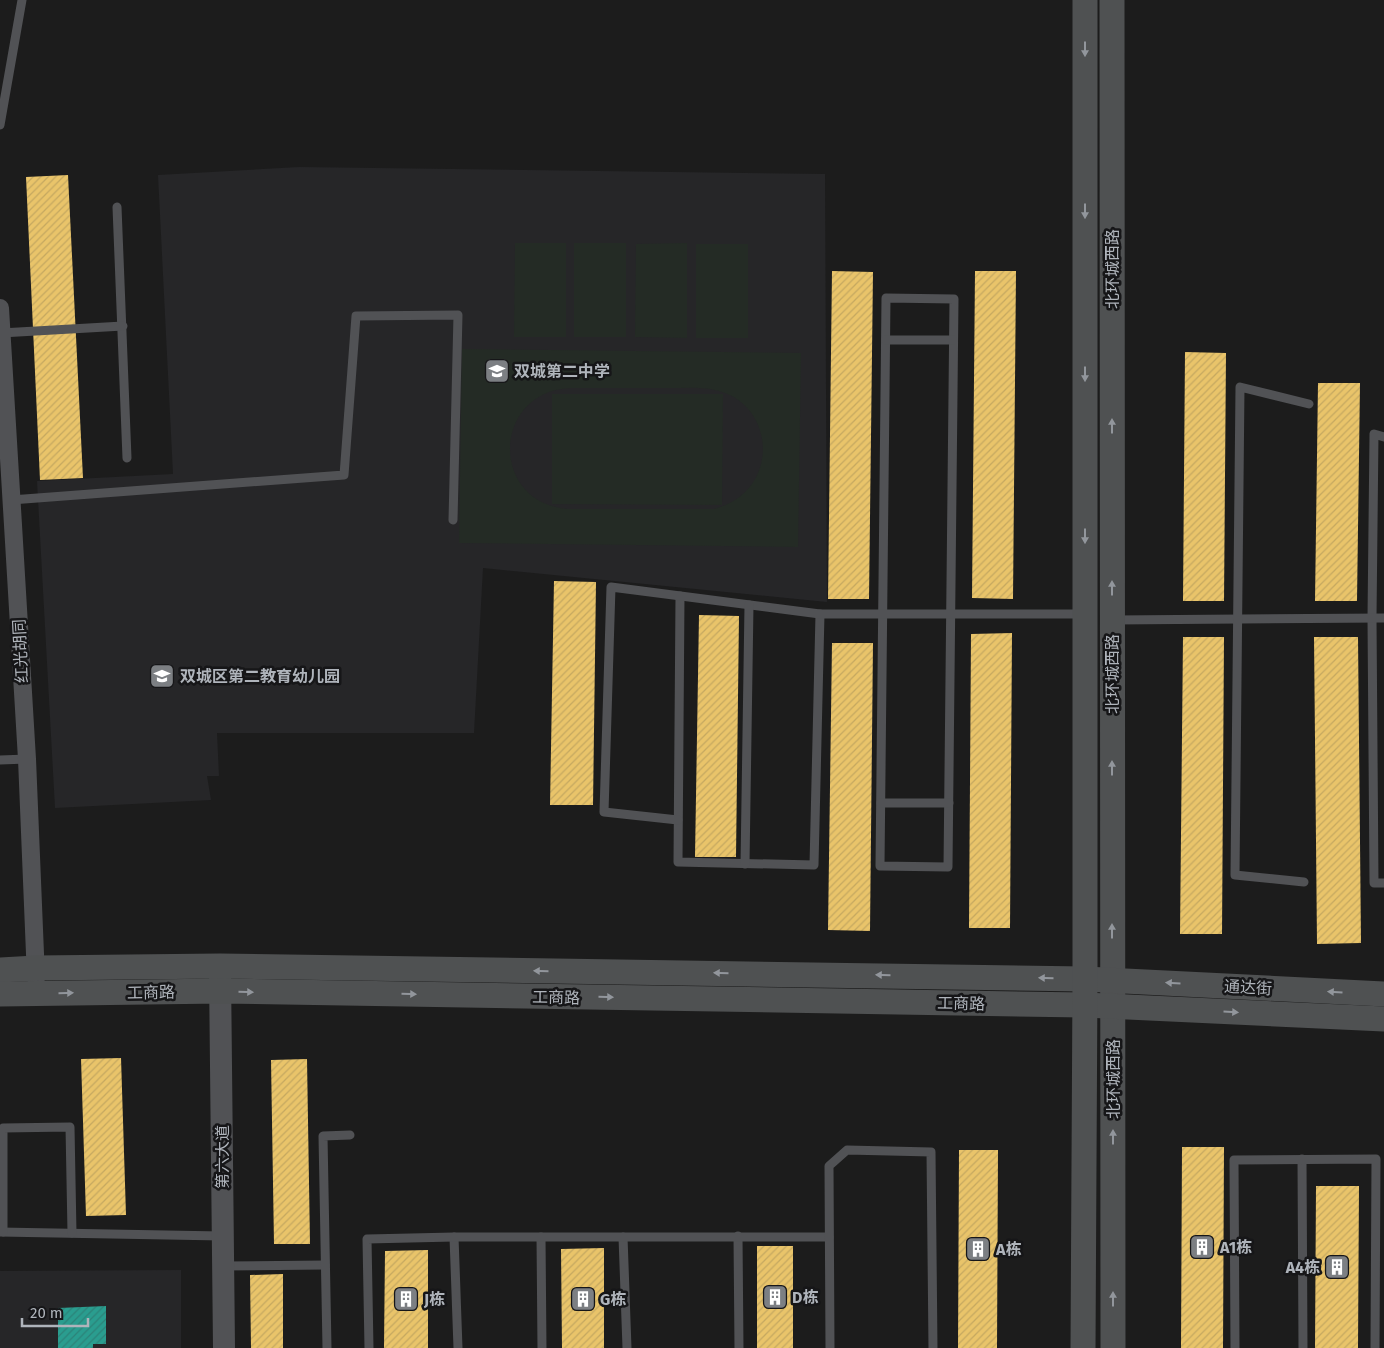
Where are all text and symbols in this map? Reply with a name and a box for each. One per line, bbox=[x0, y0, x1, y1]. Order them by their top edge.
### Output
one-way arrow bbox=[1081, 41, 1089, 57]
one-way arrow bbox=[1081, 203, 1089, 219]
street label: 北环城西路 bbox=[1103, 229, 1122, 309]
school or university icon: 双城第二中学 bbox=[484, 358, 510, 384]
place label: 双城第二中学 bbox=[514, 362, 610, 381]
one-way arrow bbox=[1081, 366, 1089, 382]
one-way arrow bbox=[1108, 418, 1116, 434]
one-way arrow bbox=[1081, 528, 1089, 544]
one-way arrow bbox=[1108, 580, 1116, 596]
street label: 红光胡同 bbox=[9, 619, 32, 683]
street label: 北环城西路 bbox=[1103, 634, 1122, 714]
school or university icon: 双城区第二教育幼儿园 bbox=[149, 663, 175, 689]
place label: 双城区第二教育幼儿园 bbox=[180, 667, 340, 686]
one-way arrow bbox=[1108, 760, 1116, 776]
one-way arrow bbox=[1108, 923, 1116, 939]
one-way arrow bbox=[533, 967, 549, 975]
one-way arrow bbox=[713, 969, 729, 977]
one-way arrow bbox=[875, 971, 891, 979]
one-way arrow bbox=[1038, 974, 1054, 982]
street label: 通达街 bbox=[1224, 977, 1272, 998]
one-way arrow bbox=[1165, 979, 1181, 987]
street label: 工商路 bbox=[127, 983, 175, 1002]
one-way arrow bbox=[1327, 987, 1343, 995]
one-way arrow bbox=[238, 988, 254, 996]
street label: 工商路 bbox=[532, 988, 580, 1007]
one-way arrow bbox=[58, 989, 74, 997]
one-way arrow bbox=[401, 990, 417, 998]
one-way arrow bbox=[598, 993, 614, 1001]
street label: 工商路 bbox=[937, 994, 985, 1013]
one-way arrow bbox=[1223, 1008, 1239, 1016]
street label: 北环城西路 bbox=[1104, 1039, 1123, 1119]
street label: 第六大道 bbox=[213, 1125, 232, 1189]
one-way arrow bbox=[1109, 1129, 1117, 1145]
building icon: A1栋 bbox=[1189, 1234, 1215, 1260]
building icon: A栋 bbox=[965, 1236, 991, 1262]
place label: A1栋 bbox=[1219, 1238, 1252, 1257]
place label: A栋 bbox=[995, 1240, 1021, 1259]
building icon: A4栋 bbox=[1324, 1254, 1350, 1280]
place label: A4栋 bbox=[1285, 1258, 1320, 1277]
building icon: D栋 bbox=[762, 1284, 788, 1310]
building icon: J栋 bbox=[393, 1286, 419, 1312]
building icon: G栋 bbox=[570, 1286, 596, 1312]
place label: D栋 bbox=[792, 1288, 818, 1307]
place label: J栋 bbox=[423, 1290, 445, 1309]
place label: G栋 bbox=[600, 1290, 626, 1309]
one-way arrow bbox=[1109, 1291, 1117, 1307]
scale bar bbox=[22, 1296, 89, 1328]
text: 20 m bbox=[30, 1304, 63, 1322]

